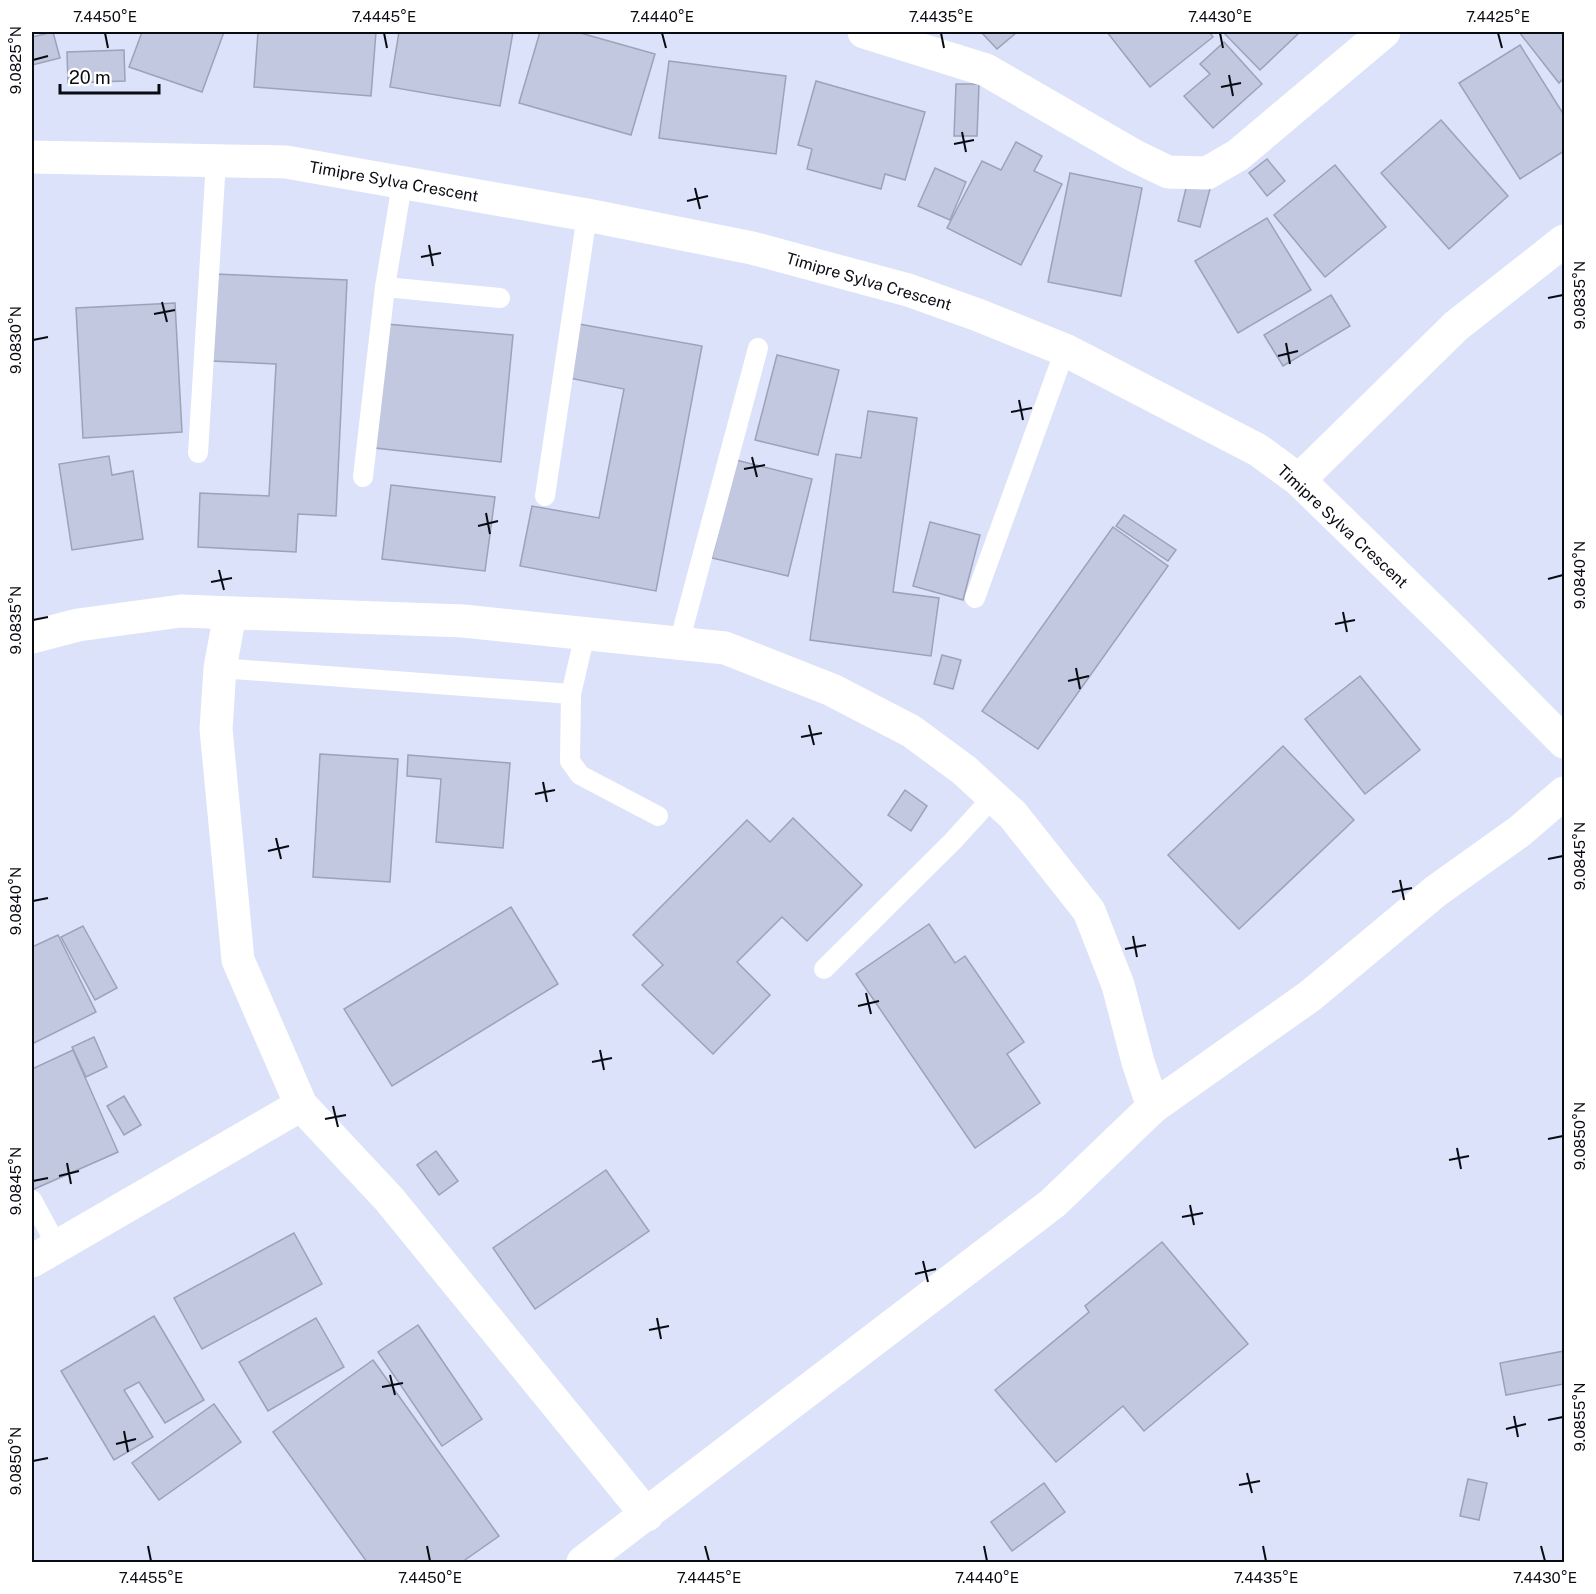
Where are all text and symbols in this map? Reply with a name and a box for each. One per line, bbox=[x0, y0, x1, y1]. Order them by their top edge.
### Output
text: 7.4450°E bbox=[73, 8, 137, 25]
text: 7.4445°E bbox=[352, 8, 416, 25]
text: 7.4440°E bbox=[630, 8, 694, 25]
text: 7.4435°E bbox=[909, 8, 973, 25]
text: 7.4430°E bbox=[1188, 8, 1252, 25]
text: 7.4425°E bbox=[1466, 8, 1530, 25]
text: 9.0825°N bbox=[7, 26, 24, 94]
scale bar bbox=[60, 57, 159, 95]
text: 20 m bbox=[69, 67, 111, 88]
street label: Timipre Sylva Crescent bbox=[308, 157, 480, 206]
street label: Timipre Sylva Crescent bbox=[784, 249, 954, 314]
text: 9.0835°N bbox=[1571, 261, 1588, 329]
text: 9.0830°N bbox=[7, 306, 24, 374]
street label: Timipre Sylva Crescent bbox=[1273, 461, 1412, 592]
text: 9.0840°N bbox=[1571, 541, 1588, 609]
text: 9.0835°N bbox=[7, 586, 24, 654]
text: 9.0845°N bbox=[1571, 822, 1588, 890]
text: 9.0840°N bbox=[7, 867, 24, 935]
text: 9.0850°N bbox=[1571, 1102, 1588, 1170]
text: 9.0845°N bbox=[7, 1147, 24, 1215]
text: 9.0855°N bbox=[1571, 1382, 1588, 1452]
text: 9.0850°N bbox=[7, 1427, 24, 1495]
text: 7.4455°E bbox=[119, 1569, 183, 1586]
text: 7.4450°E bbox=[398, 1569, 462, 1586]
text: 7.4445°E bbox=[677, 1569, 741, 1586]
text: 7.4440°E bbox=[955, 1569, 1019, 1586]
text: 7.4435°E bbox=[1234, 1569, 1298, 1586]
text: 7.4430°E bbox=[1513, 1569, 1577, 1586]

